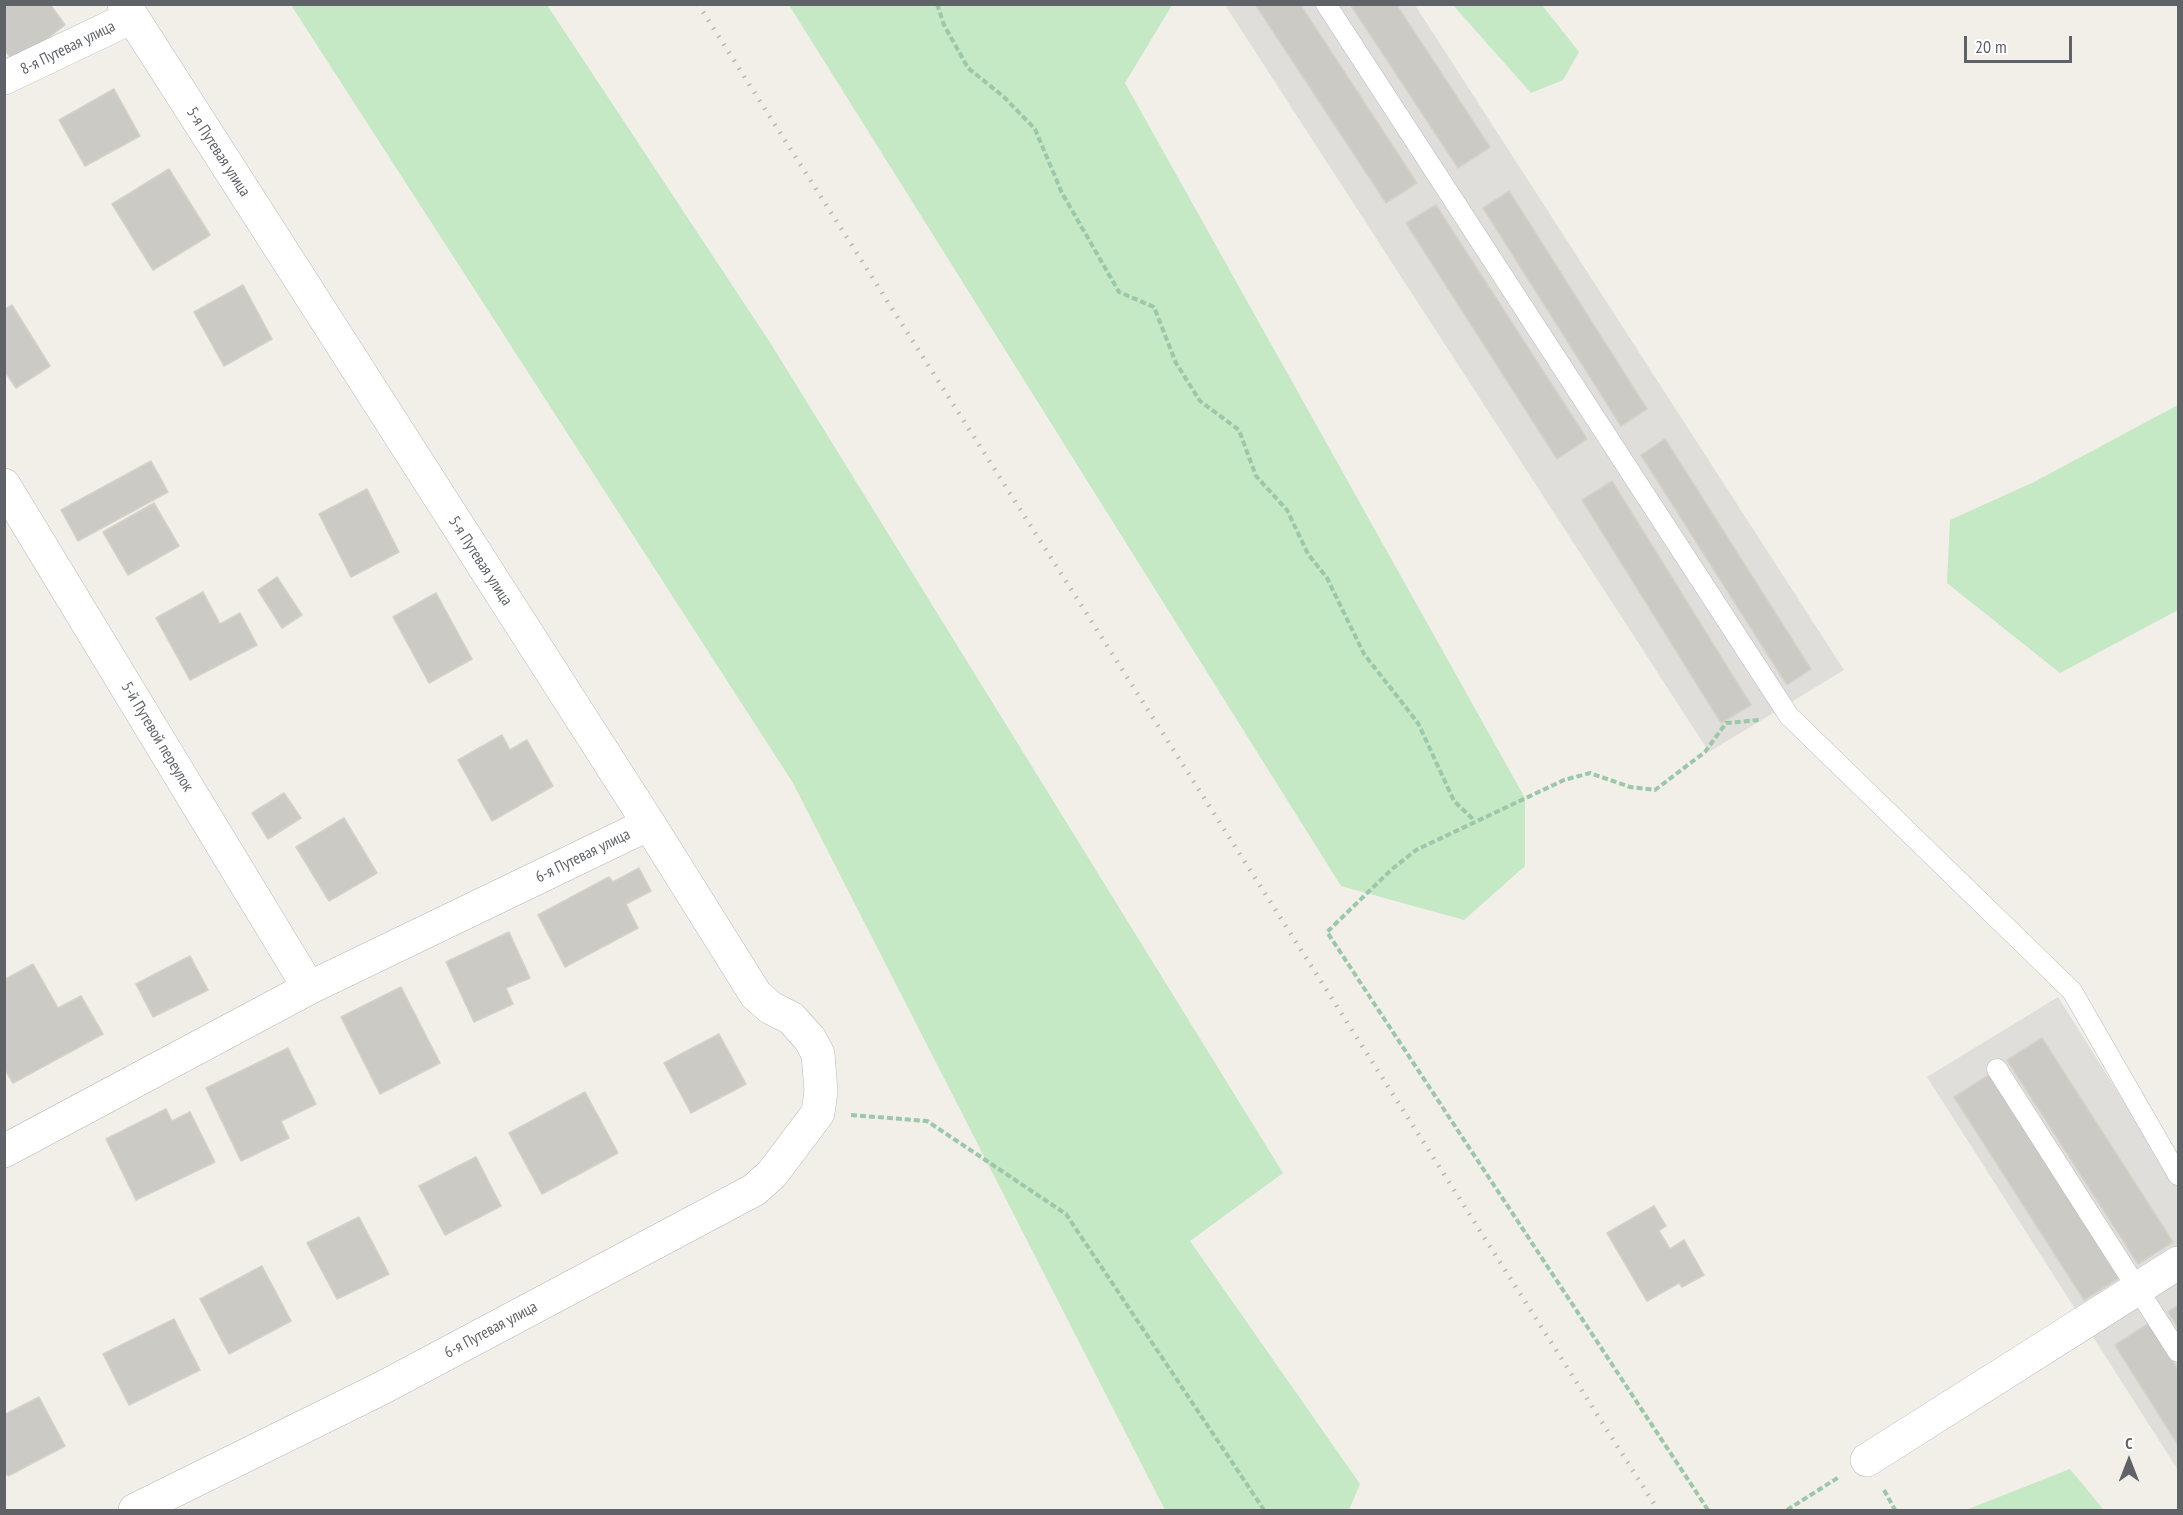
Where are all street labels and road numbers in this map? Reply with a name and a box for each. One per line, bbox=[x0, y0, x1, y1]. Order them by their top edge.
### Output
street label: 8-я Путевая улица bbox=[18, 17, 118, 79]
street label: 5-я Путевая улица bbox=[182, 104, 254, 200]
street label: 5-я Путевая улица bbox=[444, 513, 516, 609]
street label: 5-й Путевой переулок bbox=[117, 679, 197, 795]
street label: 6-я Путевая улица bbox=[533, 825, 633, 887]
street label: 6-я Путевая улица bbox=[441, 1297, 541, 1363]

